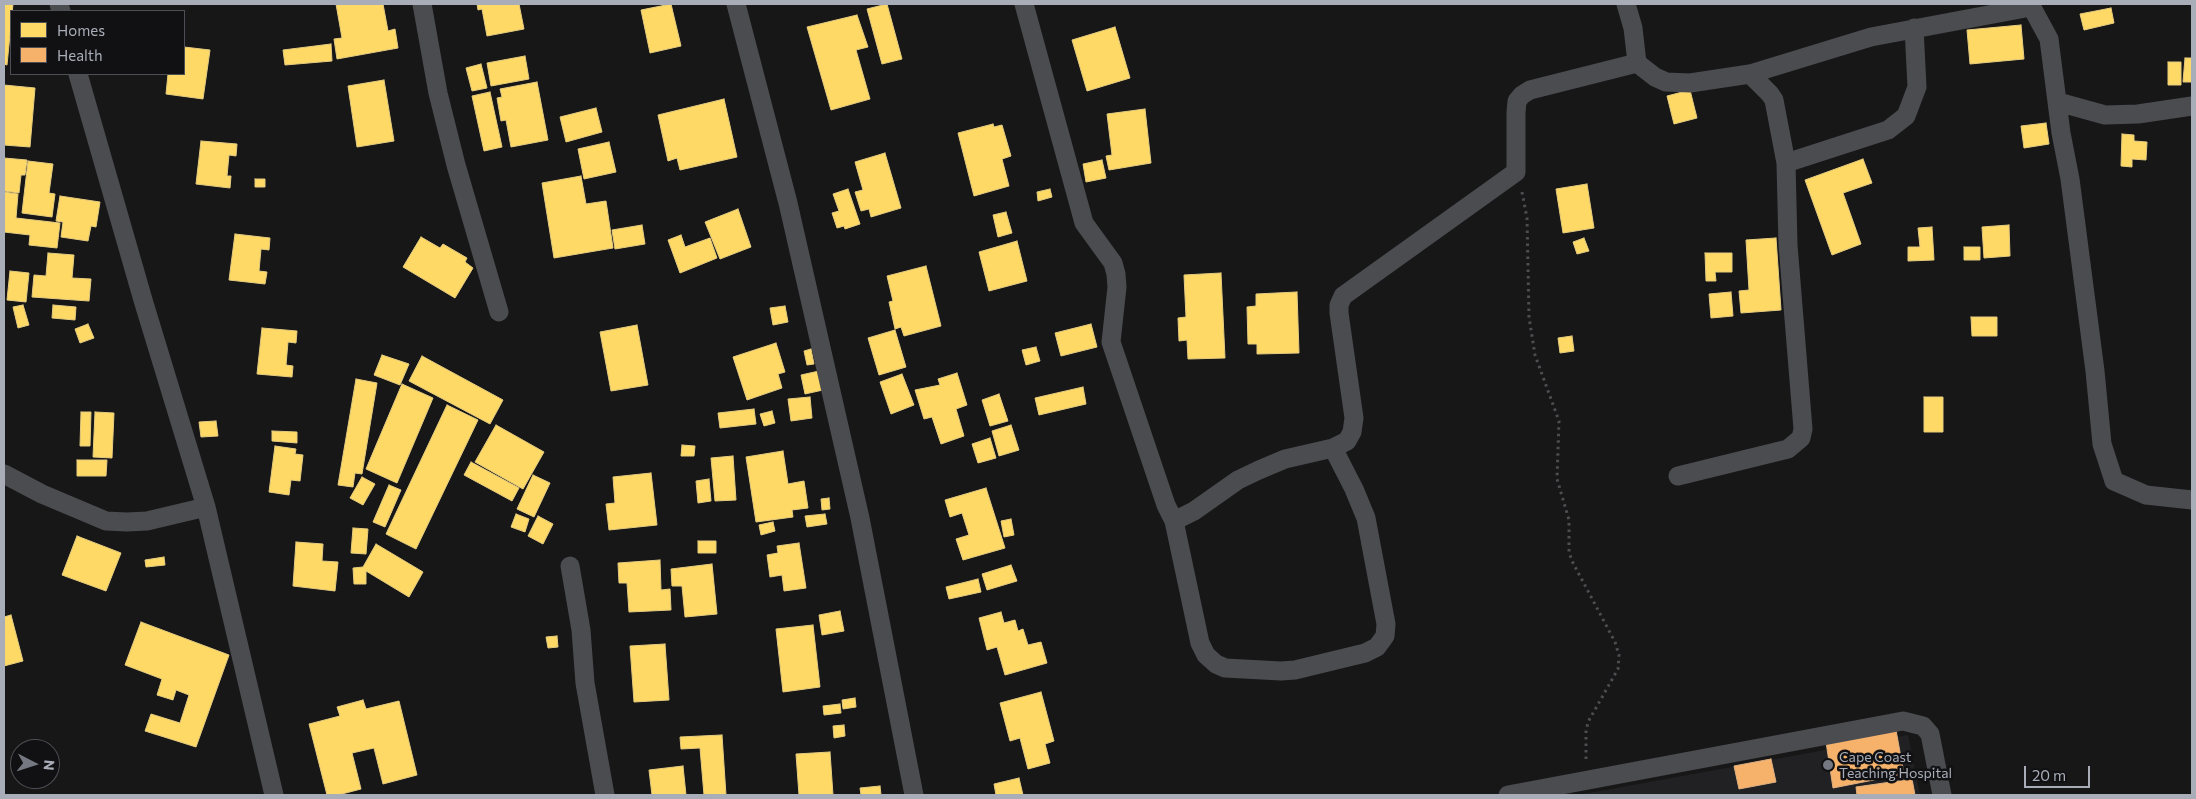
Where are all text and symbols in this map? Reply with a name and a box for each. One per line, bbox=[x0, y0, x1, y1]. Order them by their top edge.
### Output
legend bbox=[10, 10, 185, 75]
text: Homes bbox=[57, 21, 105, 39]
text: Health bbox=[57, 46, 103, 64]
north arrow bbox=[10, 739, 60, 789]
place label: Cape Coast Teaching Hospital bbox=[1839, 749, 1952, 782]
scale bar bbox=[2026, 756, 2092, 788]
marker: Cape Coast Teaching Hospital bbox=[1821, 758, 1835, 772]
text: N bbox=[41, 759, 58, 771]
text: 20 m bbox=[2032, 766, 2066, 784]

